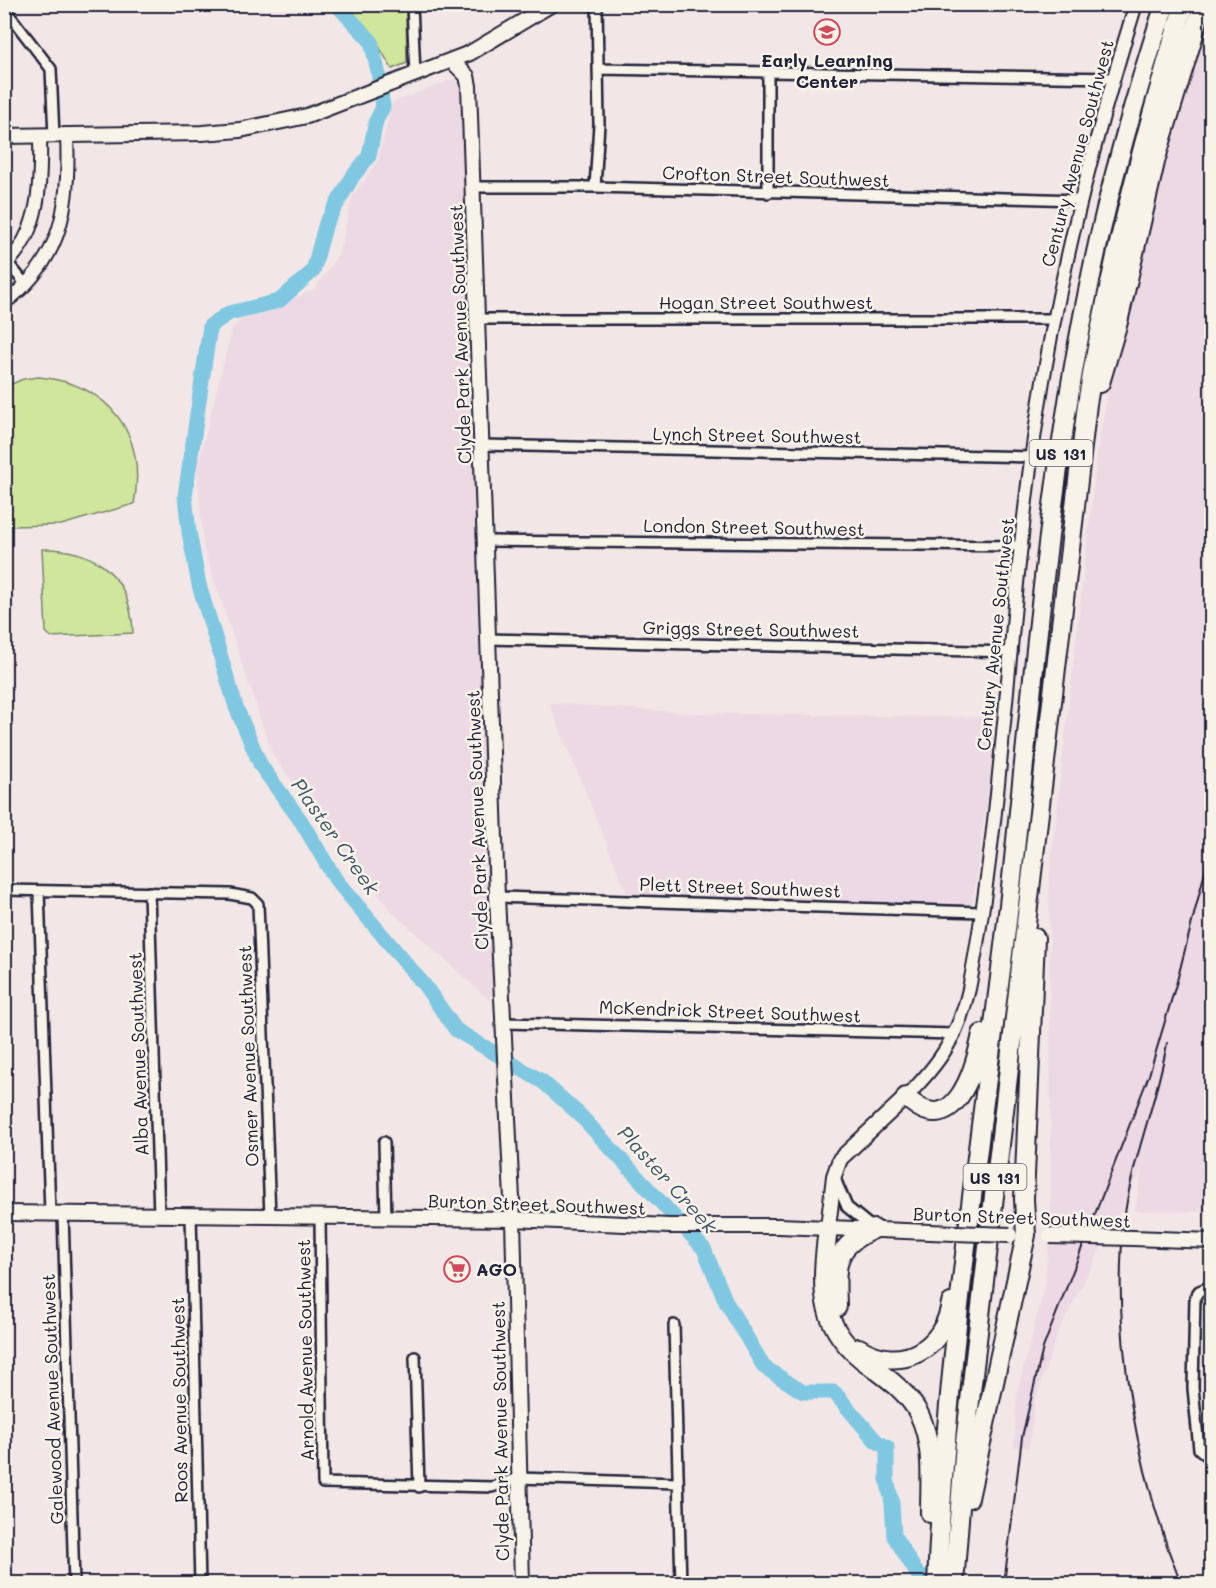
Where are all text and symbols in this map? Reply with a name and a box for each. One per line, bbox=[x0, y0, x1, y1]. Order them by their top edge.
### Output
school or university icon: Early Learning Center bbox=[812, 17, 842, 47]
street label: Century Avenue Southwest bbox=[1035, 37, 1119, 269]
place label: Early Learning Center bbox=[761, 48, 893, 93]
street label: Crofton Street Southwest bbox=[662, 160, 890, 192]
street label: Clyde Park Avenue Southwest bbox=[443, 204, 477, 464]
street label: Hogan Street Southwest bbox=[659, 290, 873, 314]
street label: Lynch Street Southwest bbox=[652, 421, 862, 449]
road number: US 131 bbox=[1030, 440, 1092, 466]
street label: London Street Southwest bbox=[643, 513, 865, 541]
street label: Century Avenue Southwest bbox=[971, 516, 1019, 752]
street label: Griggs Street Southwest bbox=[642, 615, 860, 643]
street label: Clyde Park Avenue Southwest bbox=[460, 690, 494, 950]
water label: Plaster Creek bbox=[286, 773, 386, 900]
street label: Plett Street Southwest bbox=[639, 871, 841, 903]
street label: Osmer Avenue Southwest bbox=[232, 945, 264, 1167]
street label: Alba Avenue Southwest bbox=[122, 952, 154, 1156]
street label: McKendrick Street Southwest bbox=[598, 994, 862, 1028]
water label: Plaster Creek bbox=[613, 1119, 724, 1239]
road number: US 131 bbox=[964, 1164, 1026, 1190]
street label: Burton Street Southwest bbox=[428, 1188, 646, 1220]
street label: Burton Street Southwest bbox=[913, 1201, 1131, 1233]
street label: Arnold Avenue Southwest bbox=[291, 1239, 319, 1461]
supermarket icon: AGO bbox=[442, 1254, 472, 1284]
place label: AGO bbox=[476, 1257, 517, 1281]
street label: Galewood Avenue Southwest bbox=[36, 1273, 68, 1525]
street label: Roos Avenue Southwest bbox=[165, 1297, 193, 1503]
street label: Clyde Park Avenue Southwest bbox=[486, 1301, 514, 1561]

